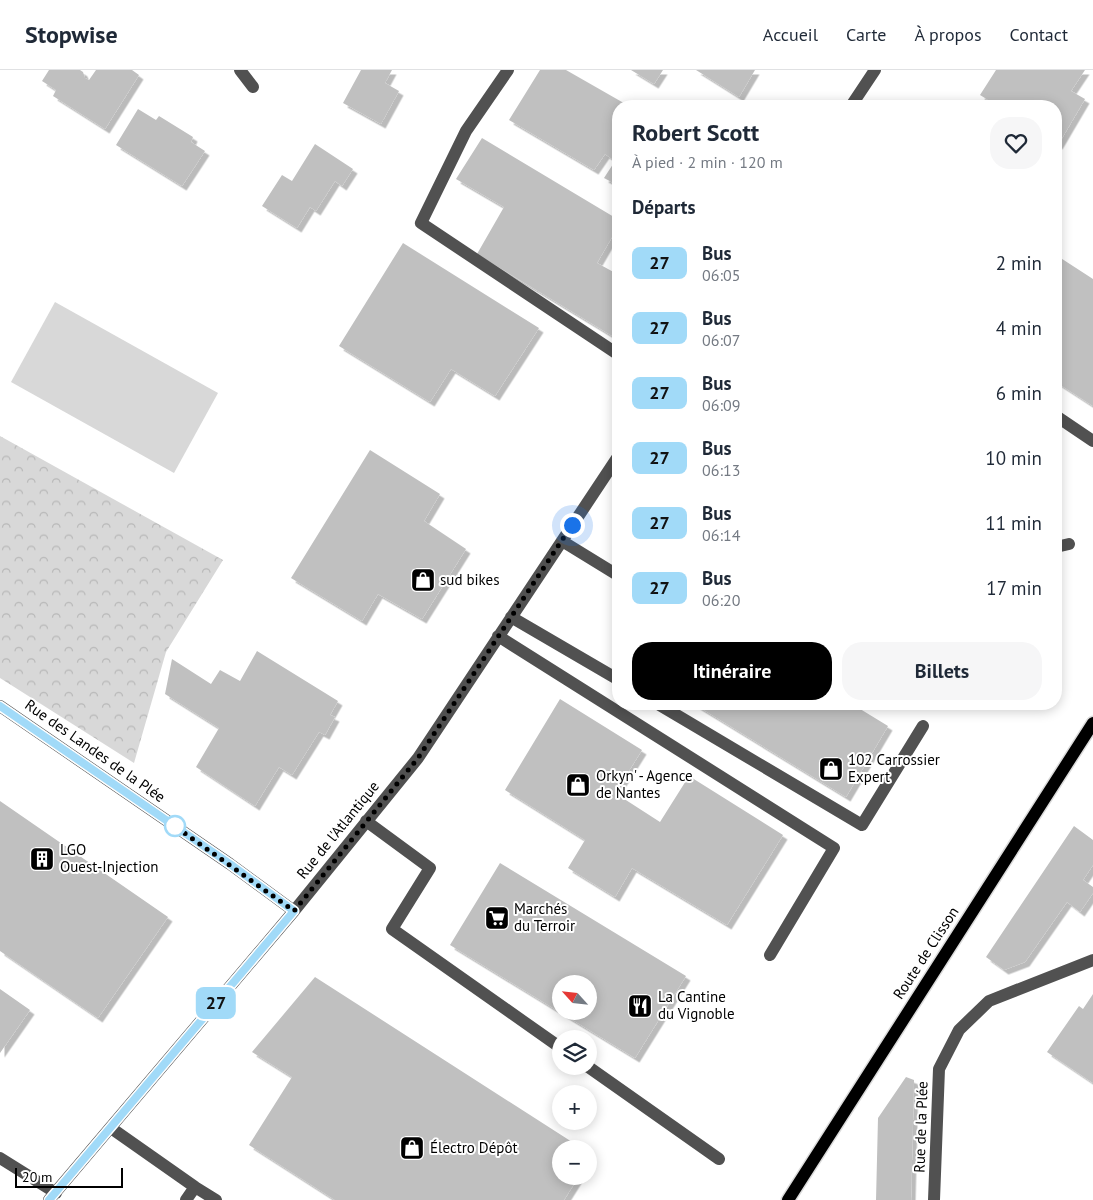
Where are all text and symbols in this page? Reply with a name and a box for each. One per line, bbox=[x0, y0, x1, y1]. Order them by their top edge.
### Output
text: Stopwise bbox=[25, 19, 118, 50]
text: Accueil bbox=[763, 23, 818, 46]
text: Carte bbox=[846, 23, 887, 46]
text: À propos bbox=[915, 23, 982, 46]
text: Contact bbox=[1010, 23, 1068, 46]
text: Robert Scott bbox=[632, 117, 759, 148]
button: heart bbox=[990, 117, 1042, 169]
text: À pied · 2 min · 120 m bbox=[632, 152, 783, 172]
text: Départs bbox=[632, 195, 696, 219]
text: Bus bbox=[702, 241, 731, 265]
text: 27 bbox=[649, 251, 670, 274]
text: 2 min bbox=[996, 251, 1042, 275]
text: 06:05 bbox=[702, 265, 740, 285]
text: Bus bbox=[702, 306, 731, 330]
text: 27 bbox=[649, 316, 670, 339]
text: 4 min bbox=[996, 316, 1042, 340]
text: 06:07 bbox=[702, 330, 740, 350]
text: Bus bbox=[702, 371, 731, 395]
text: 27 bbox=[649, 381, 670, 404]
text: 6 min bbox=[996, 381, 1042, 405]
text: 06:09 bbox=[702, 395, 740, 415]
text: Bus bbox=[702, 436, 731, 460]
text: 27 bbox=[649, 446, 670, 469]
text: 10 min bbox=[985, 446, 1042, 470]
text: 06:13 bbox=[702, 460, 740, 480]
text: Bus bbox=[702, 501, 731, 525]
text: 27 bbox=[649, 511, 670, 534]
text: 11 min bbox=[985, 511, 1042, 535]
your location bbox=[560, 513, 585, 538]
text: 06:14 bbox=[702, 525, 740, 545]
text: Bus bbox=[702, 566, 731, 590]
shop icon: sud bikes bbox=[410, 567, 436, 593]
place label: sud bikes bbox=[440, 570, 500, 589]
text: 27 bbox=[649, 576, 670, 599]
text: 17 min bbox=[986, 576, 1042, 600]
text: 06:20 bbox=[702, 590, 740, 610]
button: Itinéraire bbox=[632, 642, 832, 700]
button: Billets bbox=[842, 642, 1042, 700]
street label: Rue des Landes de la Plée bbox=[21, 695, 169, 806]
place label: 102 Carrossier Expert bbox=[848, 750, 940, 786]
shop icon: 102 Carrossier Expert bbox=[818, 756, 844, 782]
place label: Orkyn' - Agence de Nantes bbox=[596, 766, 693, 802]
shop icon: Orkyn' - Agence de Nantes bbox=[565, 772, 591, 798]
street label: Rue de l'Atlantique bbox=[292, 777, 383, 882]
unlabelled marker bbox=[164, 815, 186, 837]
place label: LGO Ouest-Injection bbox=[60, 840, 158, 876]
building icon: LGO Ouest-Injection bbox=[29, 846, 55, 872]
place label: Marchés du Terroir bbox=[514, 899, 575, 935]
street label: Route de Clisson bbox=[889, 903, 963, 1003]
supermarket icon: Marchés du Terroir bbox=[484, 905, 510, 931]
north arrow bbox=[552, 975, 598, 1020]
map controls bbox=[552, 975, 597, 1185]
line badge: 27 bbox=[194, 987, 238, 1019]
place label: La Cantine du Vignoble bbox=[658, 987, 735, 1023]
text: 27 bbox=[206, 991, 226, 1014]
restaurant icon: La Cantine du Vignoble bbox=[627, 993, 653, 1019]
button: layers bbox=[552, 1030, 597, 1075]
street label: Rue de la Plée bbox=[909, 1081, 932, 1173]
button: + bbox=[552, 1085, 597, 1130]
shop icon: Électro Dépôt bbox=[399, 1135, 425, 1161]
place label: Électro Dépôt bbox=[430, 1138, 518, 1157]
button: − bbox=[552, 1140, 597, 1185]
scale bar bbox=[15, 1165, 122, 1188]
text: 20 m bbox=[22, 1168, 52, 1186]

